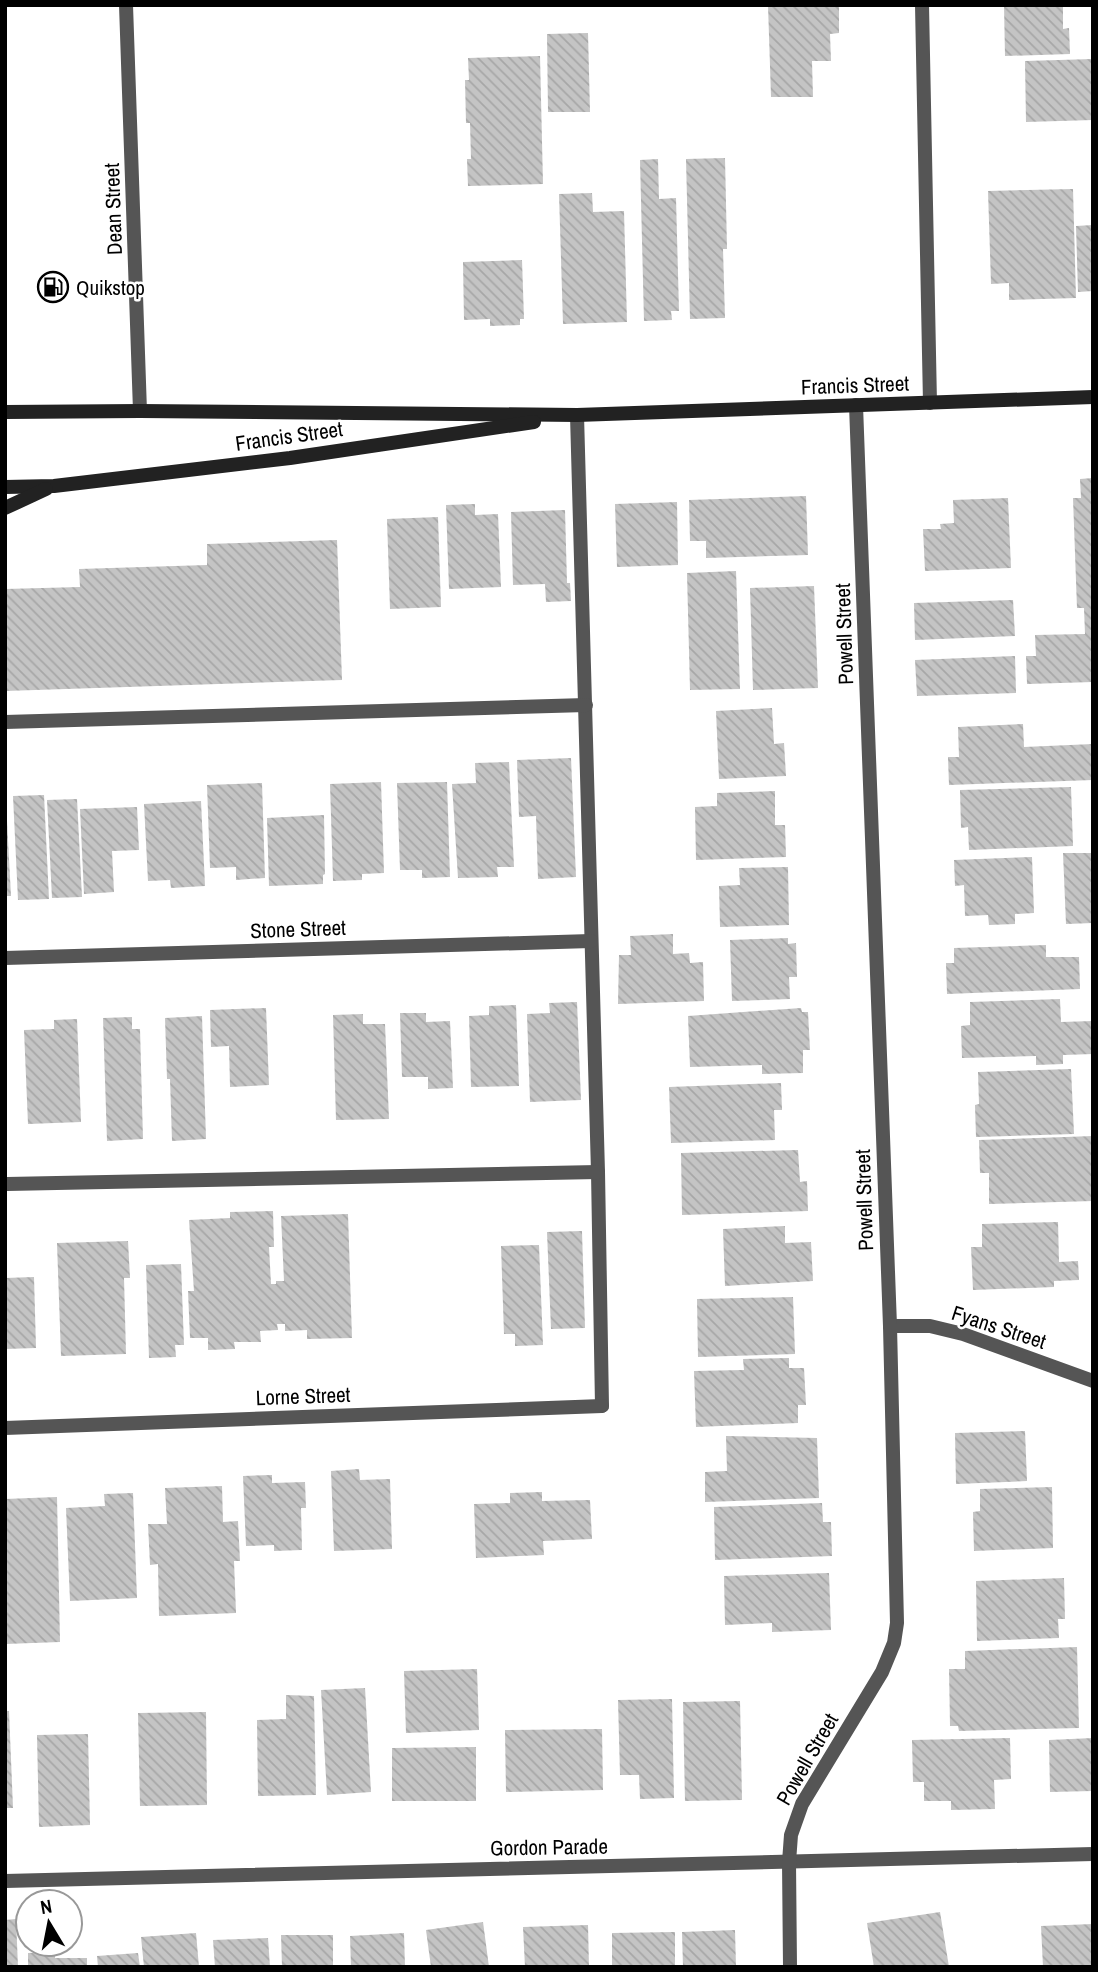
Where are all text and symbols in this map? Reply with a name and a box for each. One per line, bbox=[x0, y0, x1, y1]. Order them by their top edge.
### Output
street label: Dean Street bbox=[97, 162, 129, 255]
fuel station icon: Quikstop bbox=[36, 270, 70, 304]
place label: Quikstop bbox=[76, 273, 145, 302]
street label: Francis Street bbox=[800, 369, 910, 401]
street label: Francis Street bbox=[233, 414, 345, 458]
street label: Powell Street bbox=[828, 583, 860, 685]
street label: Stone Street bbox=[250, 913, 347, 945]
street label: Powell Street bbox=[848, 1149, 880, 1251]
street label: Fyans Street bbox=[948, 1298, 1050, 1356]
street label: Lorne Street bbox=[255, 1380, 351, 1412]
street label: Powell Street bbox=[769, 1708, 845, 1810]
street label: Gordon Parade bbox=[490, 1831, 608, 1863]
north arrow bbox=[14, 1888, 84, 1958]
text: N bbox=[38, 1892, 54, 1920]

